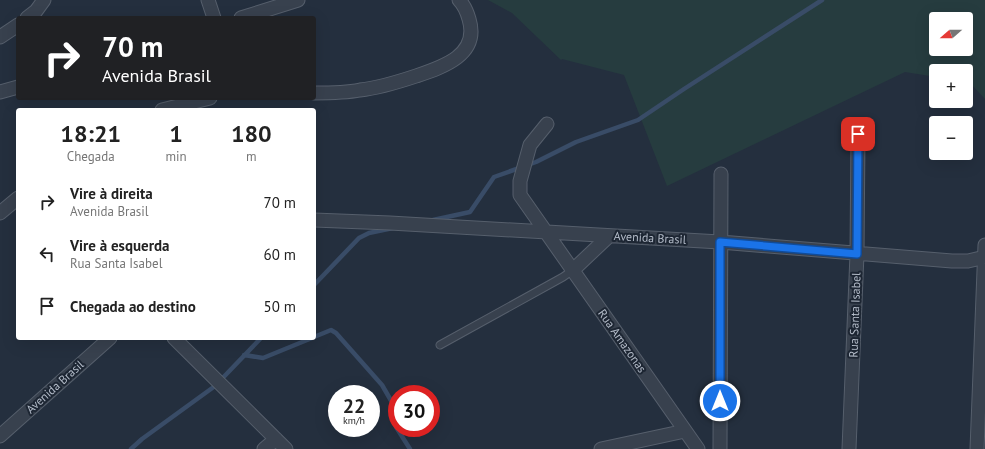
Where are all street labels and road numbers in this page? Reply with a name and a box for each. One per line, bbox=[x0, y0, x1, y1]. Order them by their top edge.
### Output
street label: Avenida Brasil bbox=[613, 228, 687, 247]
street label: Rua Santa Isabel bbox=[846, 272, 864, 358]
street label: Rua Amazonas bbox=[595, 306, 650, 375]
street label: Avenida Brasil bbox=[23, 356, 87, 416]

